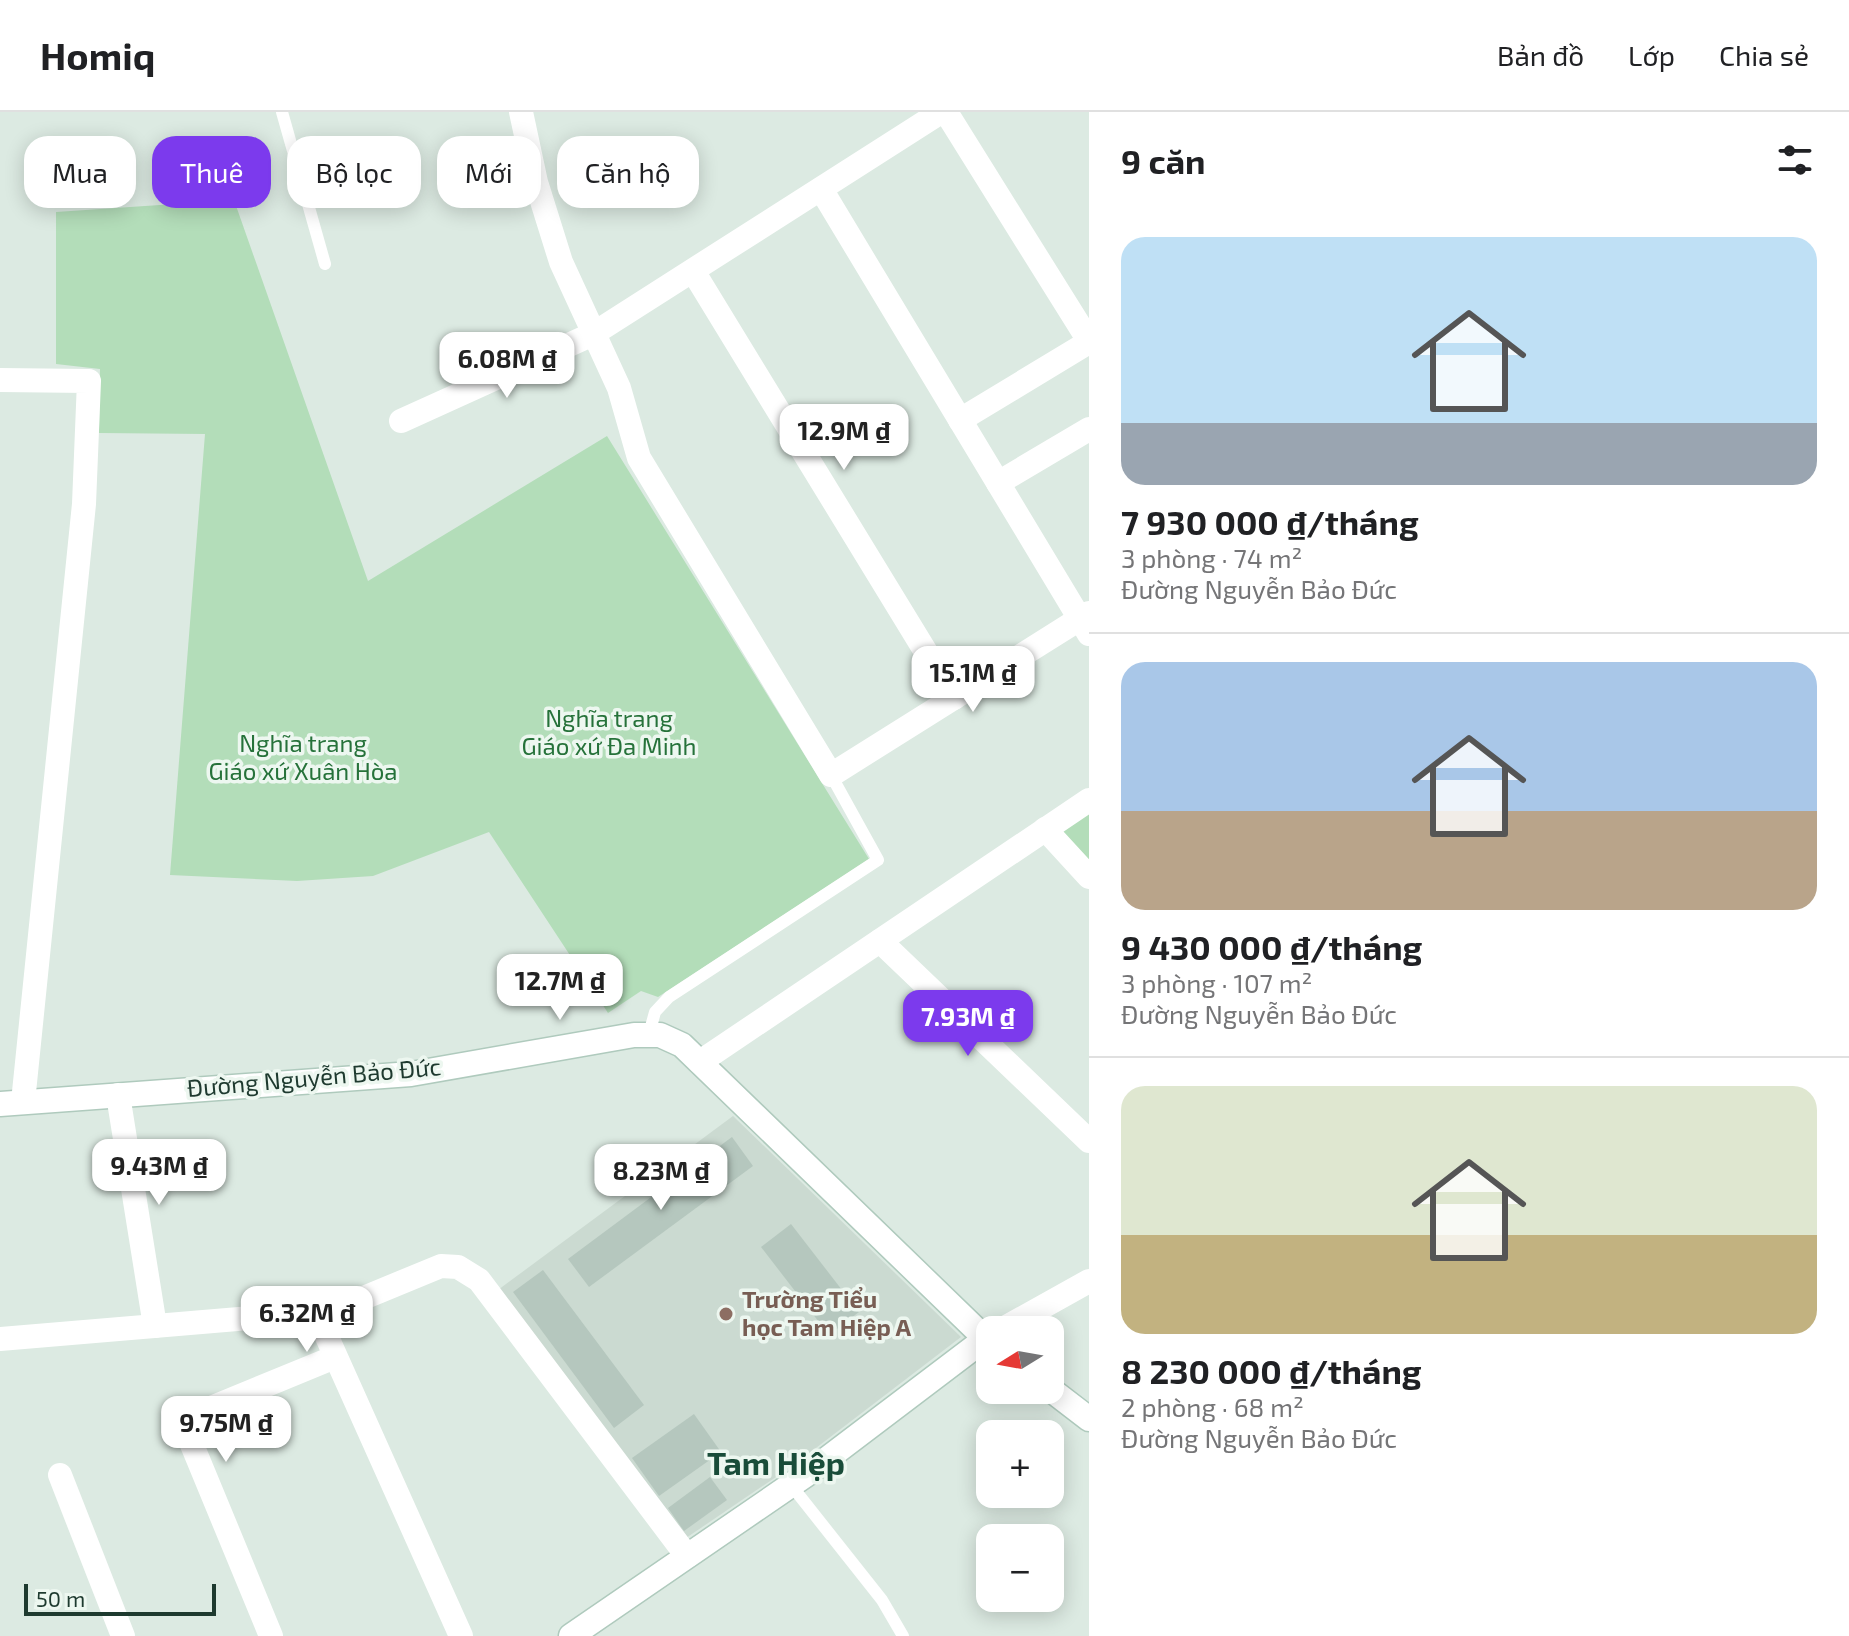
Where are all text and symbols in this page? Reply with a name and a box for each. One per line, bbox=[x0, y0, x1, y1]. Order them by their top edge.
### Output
text: Homiq bbox=[40, 32, 155, 78]
text: Bản đồ bbox=[1497, 38, 1584, 72]
text: Lớp bbox=[1628, 38, 1675, 72]
text: Chia sẻ bbox=[1719, 38, 1809, 72]
chip: Mua bbox=[24, 136, 136, 208]
chip: Thuê bbox=[152, 136, 271, 208]
chip: Bộ lọc bbox=[287, 136, 421, 208]
chip: Mới bbox=[437, 136, 541, 208]
chip: Căn hộ bbox=[557, 136, 699, 208]
icon: filters bbox=[1773, 138, 1817, 182]
text: 9 căn bbox=[1121, 140, 1206, 181]
icon: home bbox=[1397, 289, 1541, 433]
pin: 6.08M ₫ bbox=[433, 332, 581, 400]
text: 6.08M ₫ bbox=[457, 342, 557, 373]
pin: 12.9M ₫ bbox=[770, 404, 918, 472]
text: 12.9M ₫ bbox=[798, 414, 890, 445]
text: 7 930 000 ₫/tháng bbox=[1121, 501, 1419, 542]
text: 3 phòng · 74 m² bbox=[1121, 542, 1302, 573]
text: Đường Nguyễn Bảo Đức bbox=[1121, 573, 1397, 604]
pin: 15.1M ₫ bbox=[899, 646, 1047, 714]
text: 15.1M ₫ bbox=[930, 656, 1016, 687]
park label: Nghĩa trang Giáo xứ Đa Minh bbox=[522, 703, 696, 760]
icon: home bbox=[1397, 714, 1541, 858]
park label: Nghĩa trang Giáo xứ Xuân Hòa bbox=[209, 728, 398, 785]
text: 9 430 000 ₫/tháng bbox=[1121, 926, 1422, 967]
pin: 12.7M ₫ bbox=[486, 954, 634, 1022]
text: 12.7M ₫ bbox=[515, 964, 605, 995]
text: 3 phòng · 107 m² bbox=[1121, 967, 1312, 998]
pin: 7.93M ₫ bbox=[894, 990, 1042, 1058]
text: Đường Nguyễn Bảo Đức bbox=[1121, 998, 1397, 1029]
text: 7.93M ₫ bbox=[921, 1000, 1015, 1031]
street label: Đường Nguyễn Bảo Đức bbox=[186, 1051, 442, 1102]
icon: home bbox=[1397, 1138, 1541, 1282]
pin: 9.43M ₫ bbox=[85, 1139, 233, 1207]
pin: 8.23M ₫ bbox=[587, 1144, 735, 1212]
text: 9.43M ₫ bbox=[110, 1149, 208, 1180]
text: 8.23M ₫ bbox=[612, 1154, 710, 1185]
place label: Trường Tiểu học Tam Hiệp A bbox=[742, 1284, 912, 1341]
pin: 6.32M ₫ bbox=[233, 1286, 381, 1354]
text: 6.32M ₫ bbox=[259, 1296, 355, 1327]
marker: Trường Tiểu học Tam Hiệp A bbox=[717, 1305, 735, 1323]
north arrow bbox=[976, 1316, 1064, 1404]
map controls bbox=[976, 1316, 1064, 1612]
text: 8 230 000 ₫/tháng bbox=[1121, 1350, 1422, 1391]
text: 2 phòng · 68 m² bbox=[1121, 1391, 1304, 1422]
pin: 9.75M ₫ bbox=[152, 1396, 300, 1464]
text: 9.75M ₫ bbox=[179, 1406, 273, 1437]
button: + bbox=[976, 1420, 1064, 1508]
text: Đường Nguyễn Bảo Đức bbox=[1121, 1422, 1397, 1453]
district label: Tam Hiệp bbox=[707, 1443, 845, 1481]
button: − bbox=[976, 1524, 1064, 1612]
scale bar bbox=[24, 1580, 216, 1616]
text: 50 m bbox=[36, 1585, 85, 1611]

